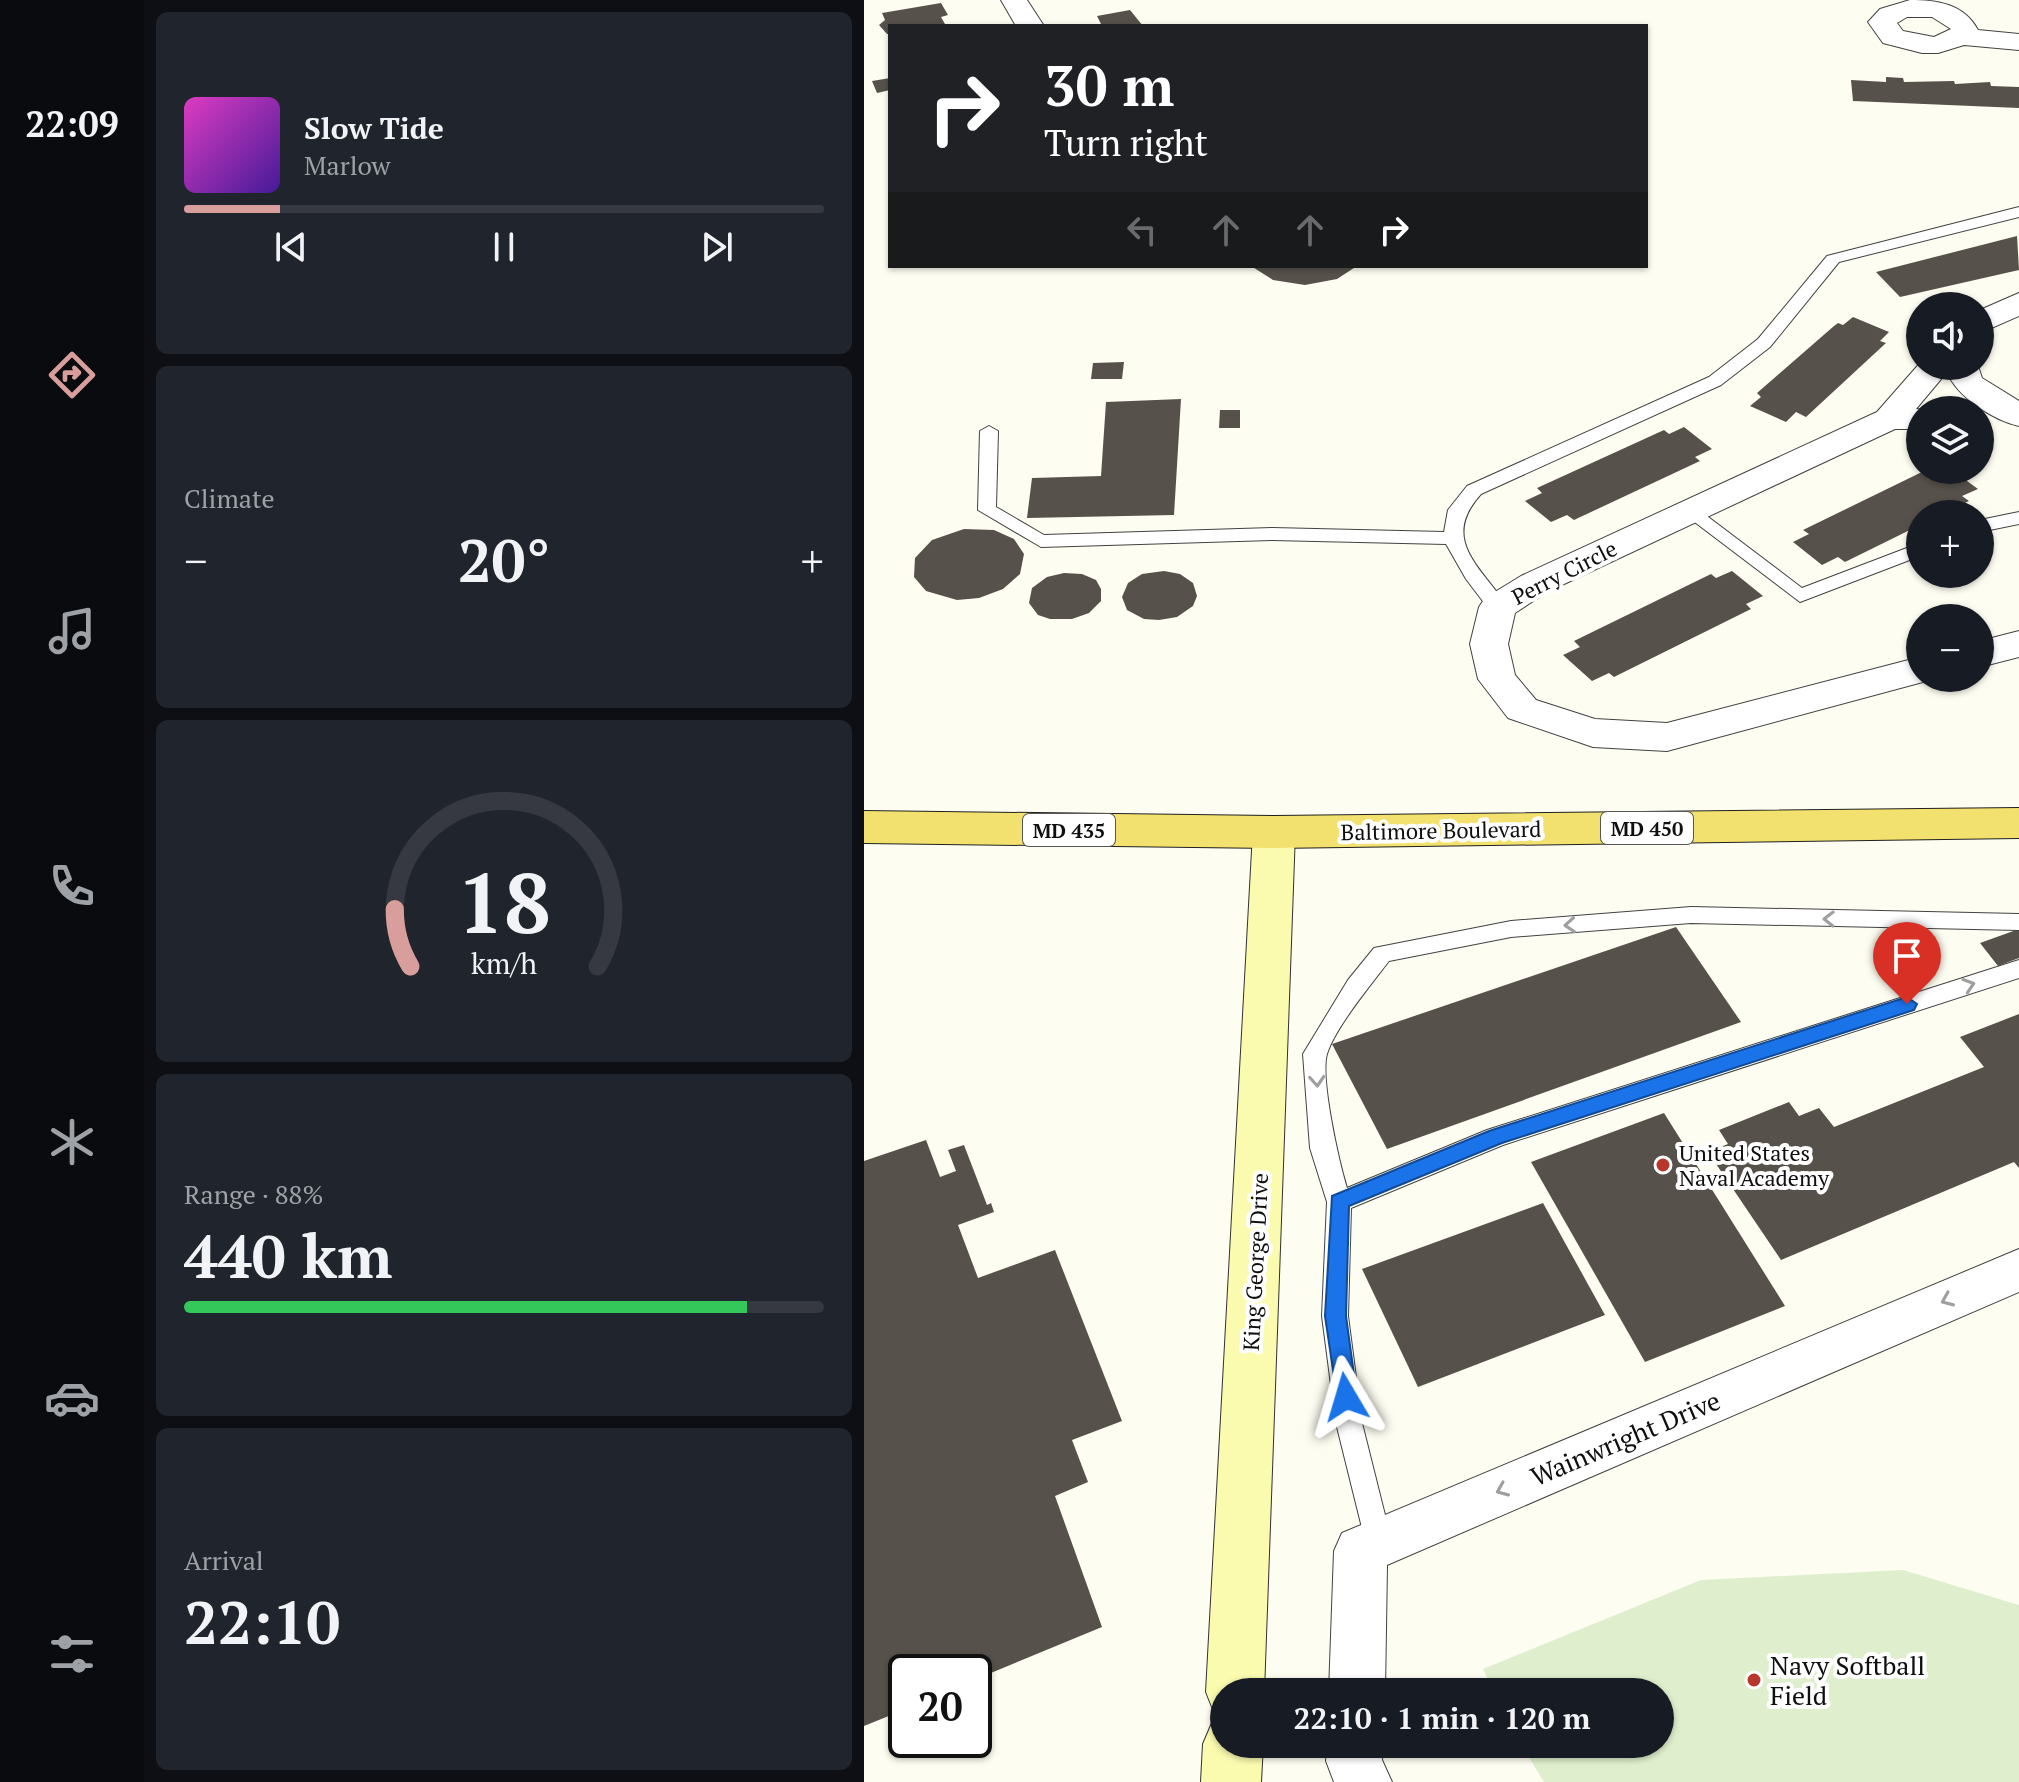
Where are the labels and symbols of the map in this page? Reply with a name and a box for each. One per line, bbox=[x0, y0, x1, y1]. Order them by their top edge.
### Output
street label: Perry Circle bbox=[1506, 533, 1622, 611]
road number: MD 450 bbox=[1601, 812, 1693, 844]
road number: MD 435 bbox=[1023, 814, 1115, 846]
street label: Baltimore Boulevard bbox=[1340, 814, 1542, 846]
one-way arrow bbox=[1822, 910, 1835, 928]
one-way arrow bbox=[1563, 916, 1576, 933]
pin bbox=[1873, 922, 1941, 1004]
one-way arrow bbox=[1961, 978, 1975, 994]
one-way arrow bbox=[1308, 1075, 1325, 1088]
place label: United States Naval Academy bbox=[1679, 1138, 1830, 1192]
marker: United States Naval Academy bbox=[1654, 1156, 1672, 1174]
street label: King George Drive bbox=[1236, 1172, 1274, 1352]
one-way arrow bbox=[1941, 1291, 1955, 1307]
position arrow bbox=[1304, 1355, 1388, 1439]
street label: Wainwright Drive bbox=[1525, 1383, 1725, 1493]
one-way arrow bbox=[1496, 1481, 1510, 1497]
place label: Navy Softball Field bbox=[1770, 1648, 1925, 1712]
speed limit sign: 20 bbox=[888, 1654, 992, 1758]
marker: Navy Softball Field bbox=[1745, 1671, 1763, 1689]

